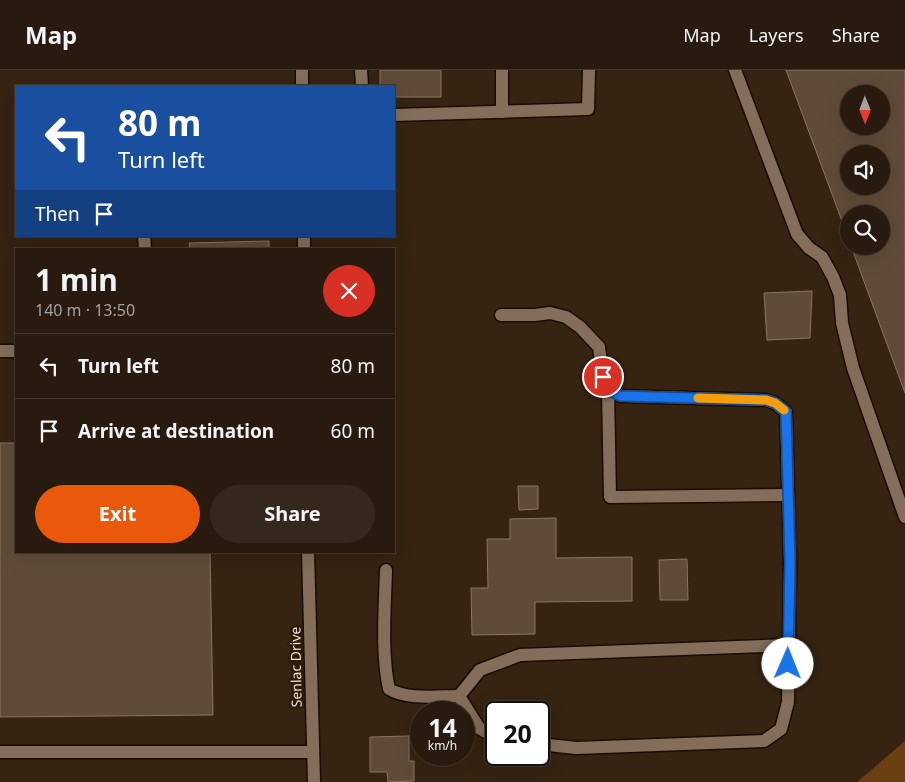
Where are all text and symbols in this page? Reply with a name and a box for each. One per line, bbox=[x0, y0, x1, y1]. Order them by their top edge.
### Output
text: Map bbox=[25, 18, 77, 51]
text: Map bbox=[683, 23, 721, 47]
text: Layers bbox=[749, 23, 804, 47]
text: Share bbox=[832, 23, 880, 47]
north arrow bbox=[840, 85, 890, 135]
map controls bbox=[840, 85, 890, 255]
text: 80 m bbox=[118, 99, 201, 146]
icon: left bbox=[35, 105, 100, 170]
text: Turn left bbox=[118, 144, 205, 174]
button: sound bbox=[840, 145, 890, 195]
icon: arrive bbox=[90, 200, 118, 228]
text: Then bbox=[35, 201, 80, 227]
button: search bbox=[840, 205, 890, 255]
text: 1 min bbox=[35, 259, 118, 300]
button: close bbox=[323, 265, 375, 317]
text: 140 m · 13:50 bbox=[35, 299, 135, 321]
icon: left bbox=[35, 352, 63, 380]
text: Turn left bbox=[78, 353, 159, 379]
text: 80 m bbox=[331, 353, 375, 379]
pin bbox=[582, 356, 624, 398]
icon: arrive bbox=[589, 363, 617, 391]
icon: arrive bbox=[35, 417, 63, 445]
text: Arrive at destination bbox=[78, 418, 274, 444]
text: 60 m bbox=[331, 418, 375, 444]
button: Exit bbox=[35, 485, 200, 543]
button: Share bbox=[210, 485, 375, 543]
street label: Senlac Drive bbox=[285, 626, 306, 708]
position arrow bbox=[761, 637, 813, 689]
speed limit sign: 20 bbox=[485, 701, 550, 766]
text: 14 bbox=[428, 710, 457, 744]
text: km/h bbox=[428, 737, 457, 754]

